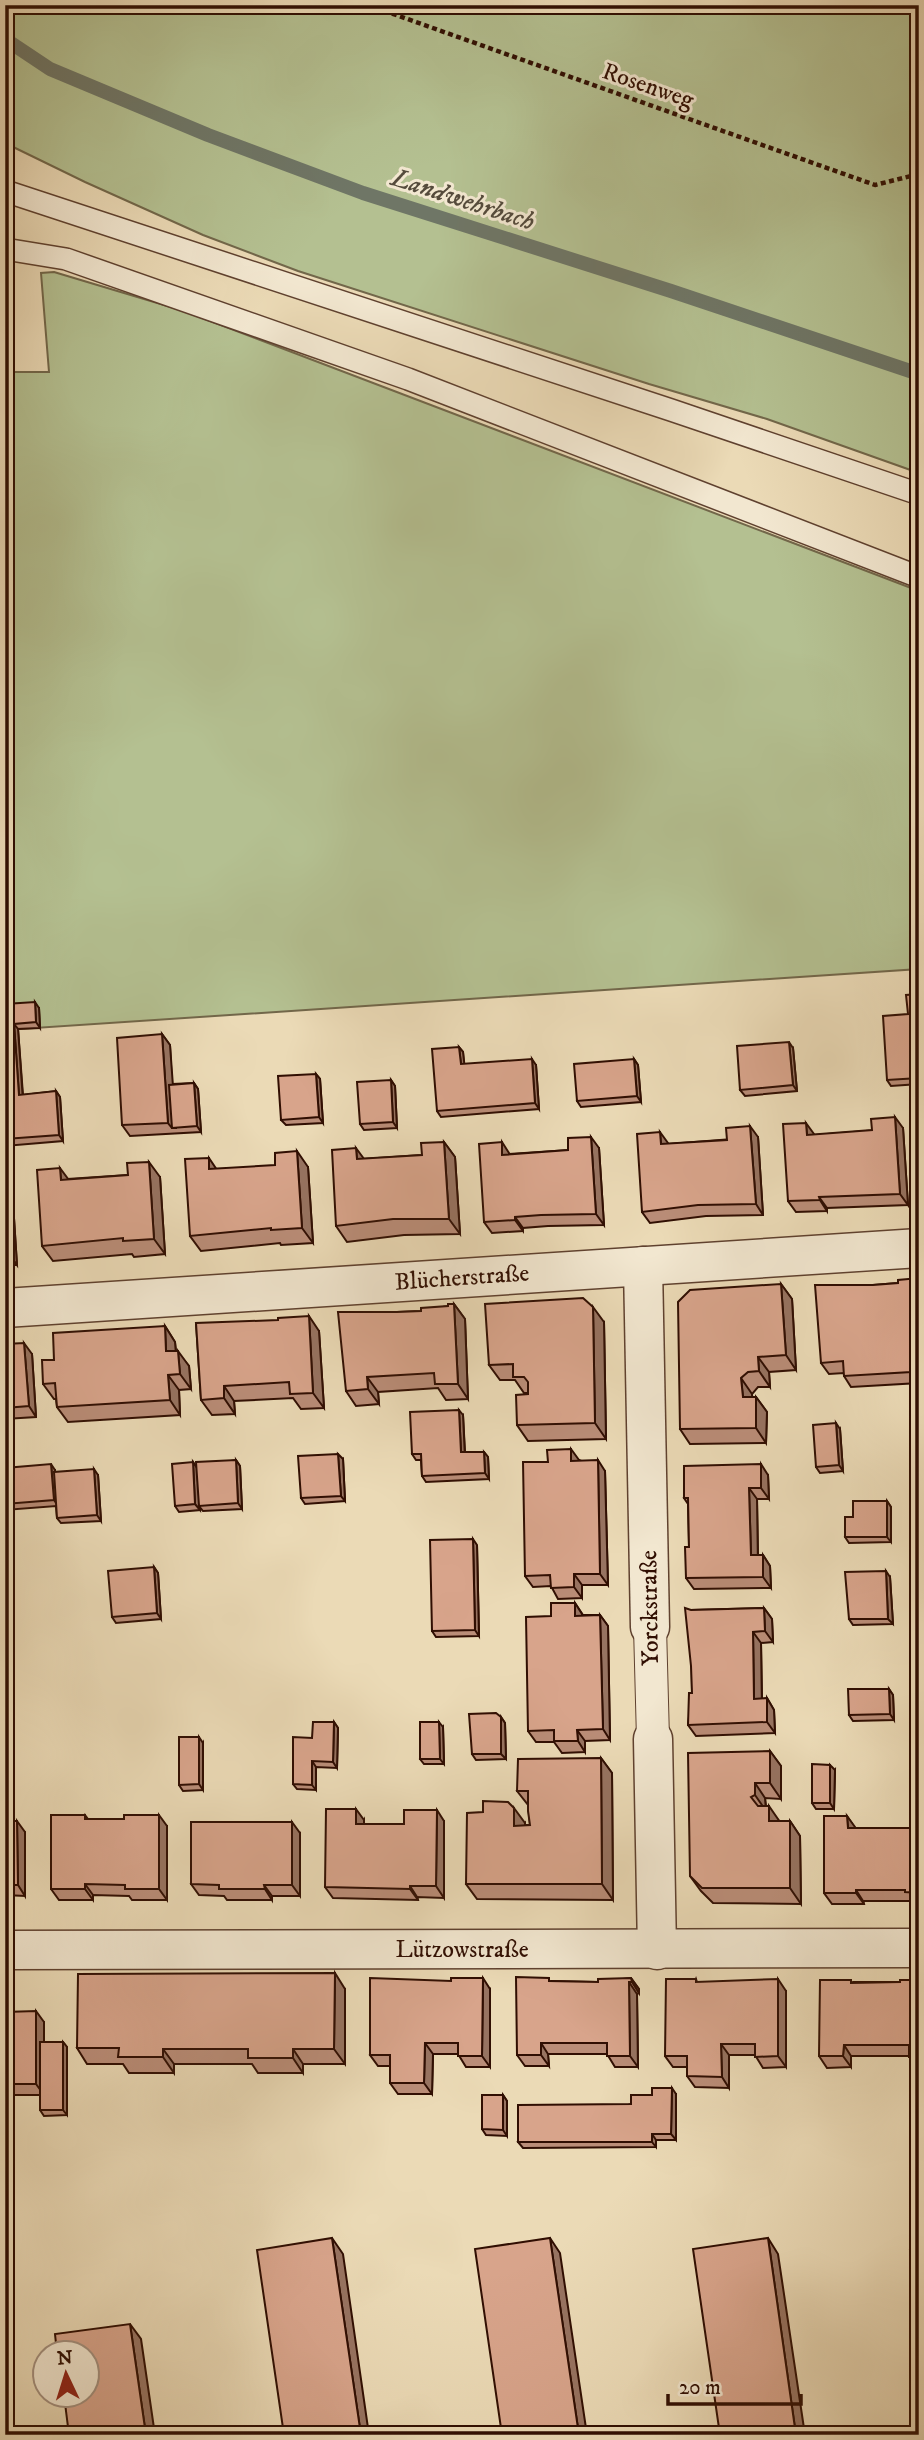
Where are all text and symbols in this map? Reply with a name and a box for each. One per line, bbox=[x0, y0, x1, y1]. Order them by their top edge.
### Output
street label: Rosenweg bbox=[598, 56, 698, 116]
water label: Landwehrbach bbox=[385, 161, 539, 239]
street label: Blücherstraße bbox=[394, 1258, 530, 1298]
street label: Yorckstraße bbox=[634, 1550, 666, 1666]
street label: Lützowstraße bbox=[395, 1935, 529, 1965]
north arrow bbox=[32, 2338, 102, 2408]
text: N bbox=[56, 2346, 74, 2371]
scale bar bbox=[668, 2363, 802, 2407]
text: 20 m bbox=[679, 2375, 721, 2401]

